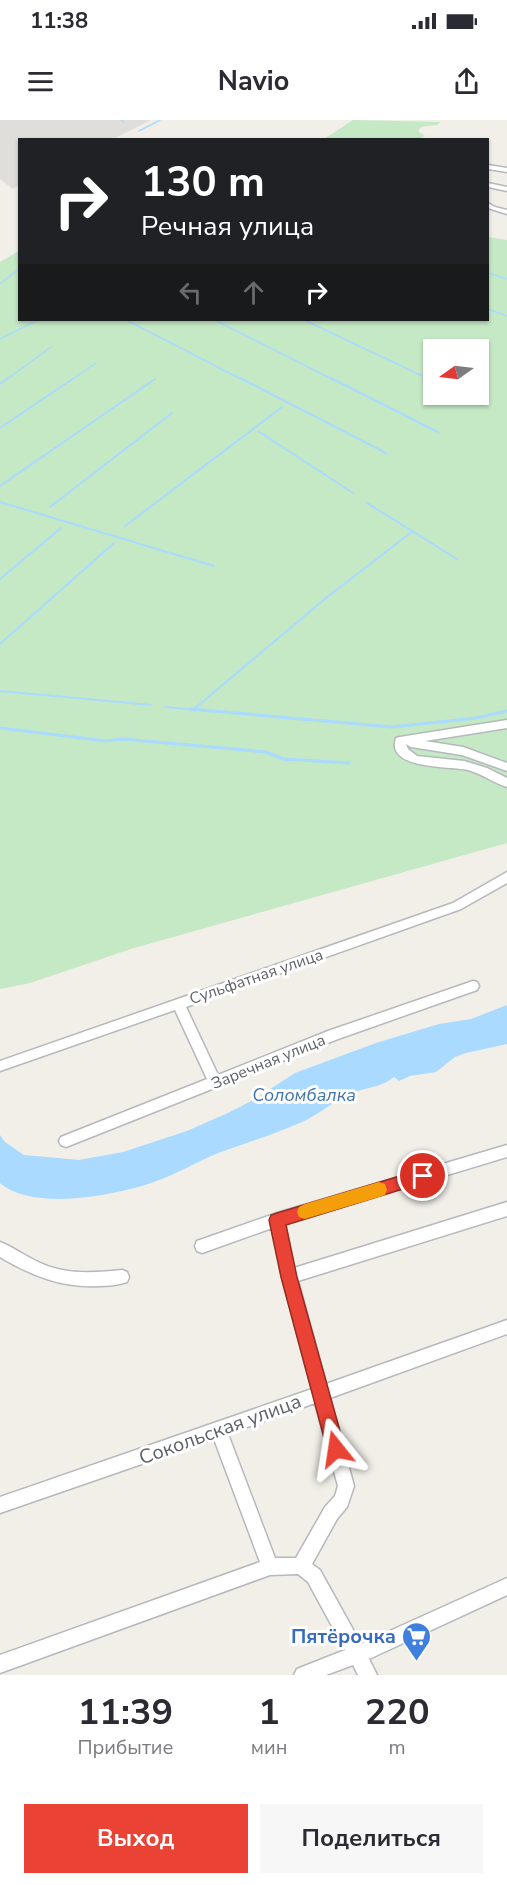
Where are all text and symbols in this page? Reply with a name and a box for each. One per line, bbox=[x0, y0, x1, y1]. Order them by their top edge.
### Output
text: 11:38 bbox=[30, 6, 88, 36]
text: Navio bbox=[218, 63, 289, 100]
icon: menu bbox=[24, 65, 57, 98]
icon: share bbox=[450, 65, 483, 98]
text: 130 m bbox=[141, 154, 265, 211]
icon: right bbox=[42, 162, 120, 240]
text: Речная улица bbox=[141, 208, 314, 245]
icon: left bbox=[174, 276, 207, 309]
icon: ahead bbox=[237, 276, 270, 309]
icon: right bbox=[300, 276, 333, 309]
north arrow bbox=[423, 339, 489, 405]
map controls bbox=[423, 339, 489, 405]
street label: Сульфатная улица bbox=[187, 944, 326, 1010]
street label: Заречная улица bbox=[208, 1029, 329, 1095]
water label: Соломбалка bbox=[252, 1083, 356, 1107]
pin bbox=[397, 1150, 448, 1201]
icon: arrive bbox=[406, 1159, 439, 1192]
street label: Сокольская улица bbox=[135, 1388, 305, 1471]
position arrow bbox=[304, 1417, 368, 1481]
supermarket icon: Пятёрочка bbox=[401, 1620, 433, 1662]
place label: Пятёрочка bbox=[291, 1623, 396, 1650]
text: 11:39 bbox=[78, 1688, 173, 1737]
text: 1 bbox=[258, 1688, 280, 1737]
text: 220 bbox=[365, 1688, 430, 1737]
text: Прибытие bbox=[77, 1734, 173, 1761]
text: мин bbox=[251, 1734, 287, 1761]
text: m bbox=[389, 1734, 406, 1761]
button: Выход bbox=[24, 1804, 248, 1873]
button: Поделиться bbox=[260, 1804, 483, 1873]

